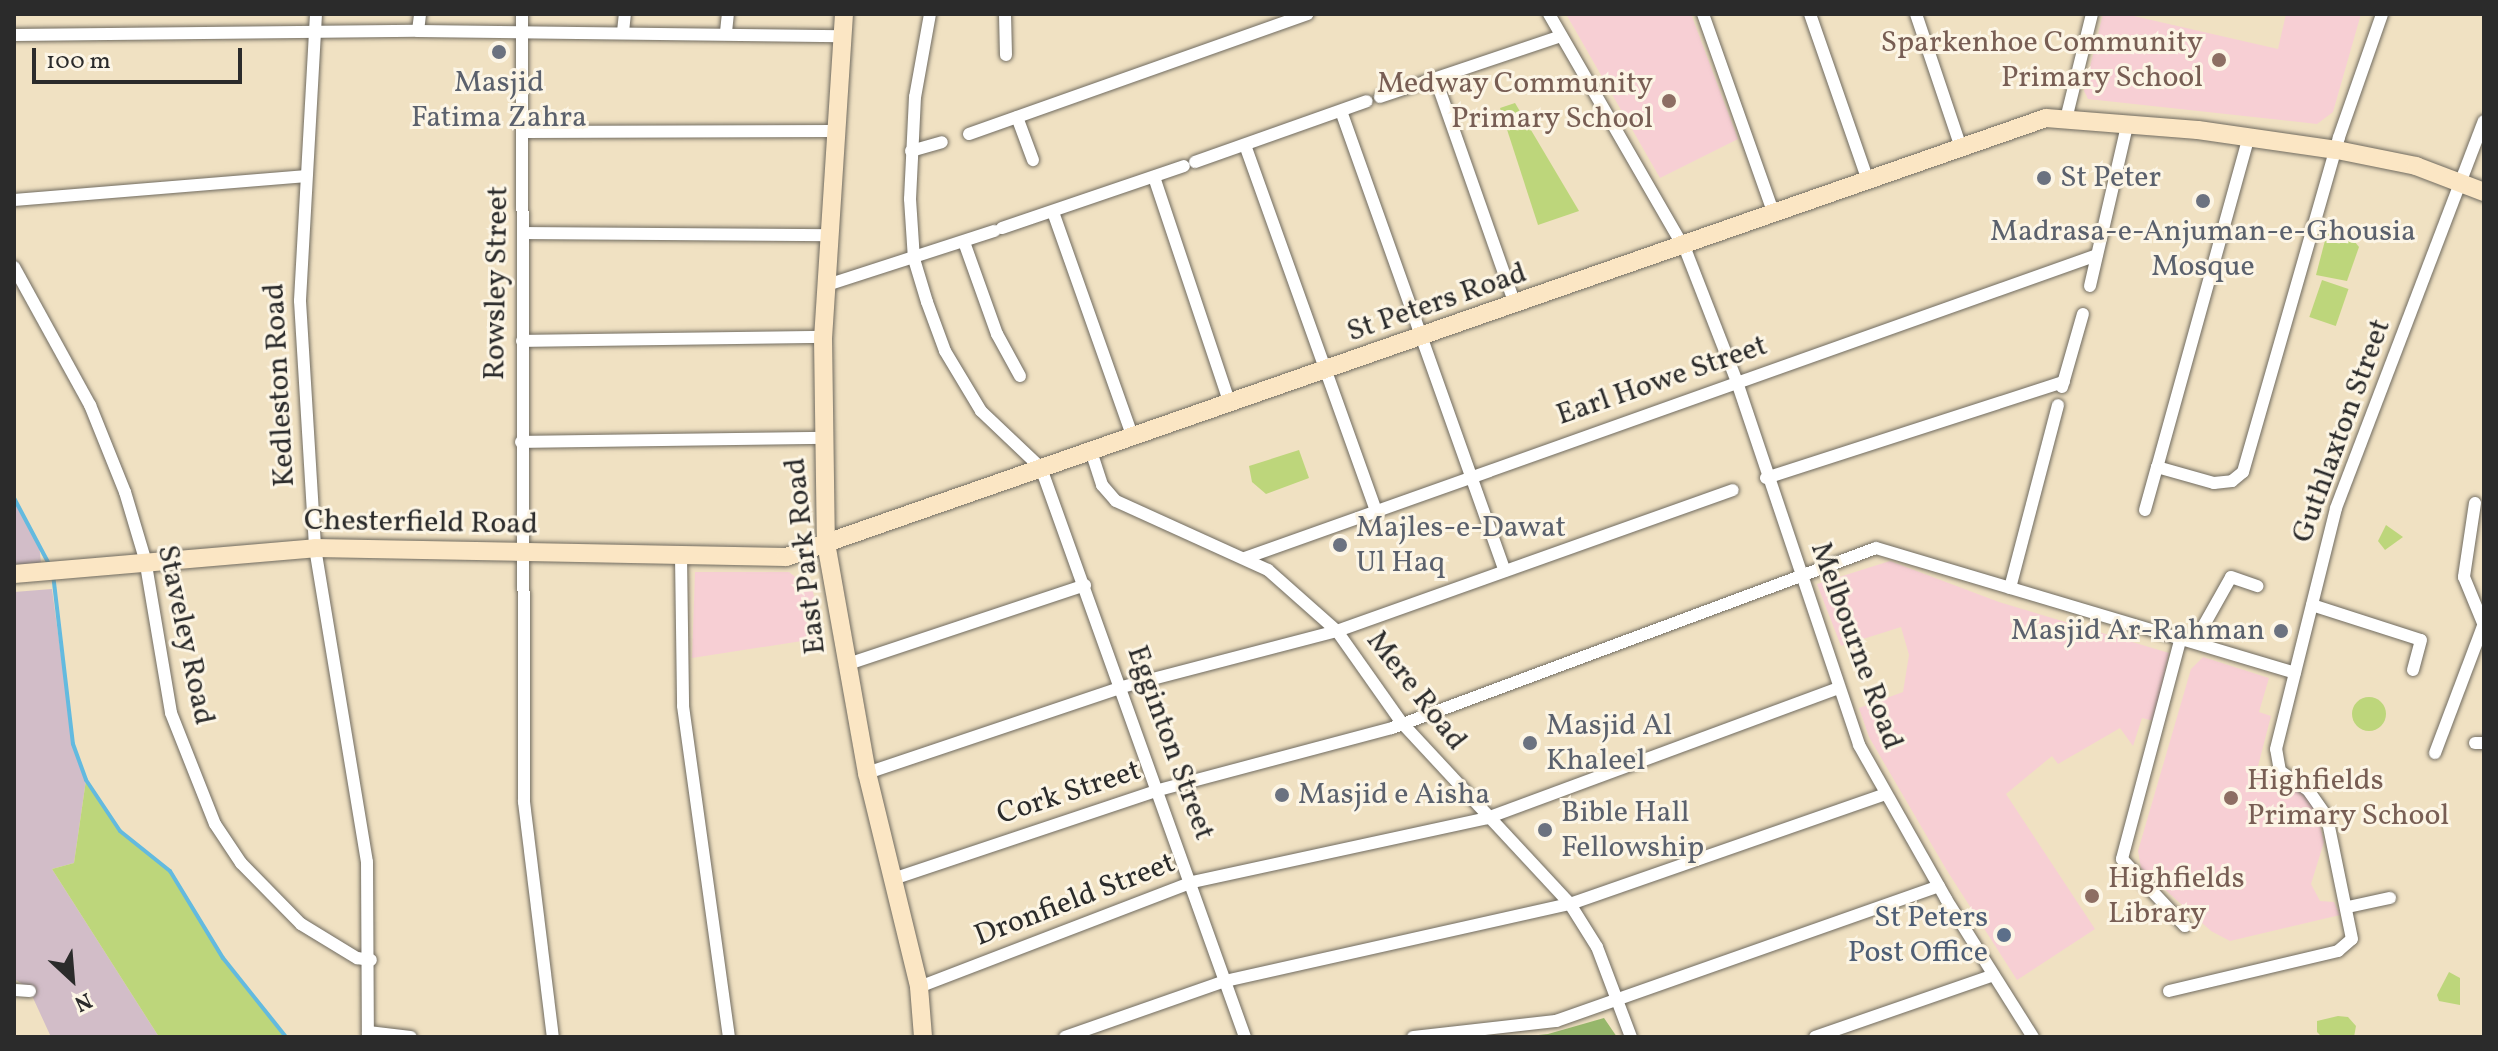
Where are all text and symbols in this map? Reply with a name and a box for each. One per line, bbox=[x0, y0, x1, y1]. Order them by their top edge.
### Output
place label: Sparkenhoe Community Primary School bbox=[1880, 25, 2203, 96]
scale bar bbox=[36, 32, 246, 82]
marker: Masjid Fatima Zahra bbox=[490, 43, 508, 61]
text: 100 m bbox=[46, 45, 111, 79]
marker: Sparkenhoe Community Primary School bbox=[2210, 51, 2228, 69]
place label: Masjid Fatima Zahra bbox=[411, 65, 587, 136]
place label: Medway Community Primary School bbox=[1376, 66, 1653, 136]
marker: Medway Community Primary School bbox=[1660, 92, 1678, 110]
place label: St Peter bbox=[2060, 160, 2161, 196]
marker: St Peter bbox=[2035, 169, 2053, 187]
street label: Rowsley Street bbox=[477, 185, 517, 381]
marker: Madrasa-e-Anjuman-e-Ghousia Mosque bbox=[2194, 192, 2212, 210]
place label: Madrasa-e-Anjuman-e-Ghousia Mosque bbox=[1990, 214, 2416, 284]
street label: St Peters Road bbox=[1342, 255, 1532, 351]
street label: Kedleston Road bbox=[257, 282, 303, 488]
street label: Guthlaxton Street bbox=[2285, 314, 2399, 548]
street label: Earl Howe Street bbox=[1552, 328, 1772, 434]
street label: East Park Road bbox=[778, 456, 834, 656]
street label: Chesterfield Road bbox=[304, 503, 538, 543]
place label: Majles-e-Dawat Ul Haq bbox=[1356, 510, 1566, 580]
marker: Majles-e-Dawat Ul Haq bbox=[1331, 536, 1349, 554]
street label: Melbourne Road bbox=[1802, 537, 1910, 755]
street label: Staveley Road bbox=[148, 541, 222, 729]
place label: Masjid Ar-Rahman bbox=[2011, 613, 2265, 649]
marker: Masjid Ar-Rahman bbox=[2272, 622, 2290, 640]
street label: Mere Road bbox=[1358, 624, 1474, 758]
street label: Egginton Street bbox=[1118, 641, 1222, 845]
place label: Masjid Al Khaleel bbox=[1546, 708, 1672, 778]
marker: Masjid Al Khaleel bbox=[1521, 734, 1539, 752]
street label: Cork Street bbox=[993, 753, 1145, 833]
place label: Highfields Primary School bbox=[2247, 763, 2450, 834]
place label: Masjid e Aisha bbox=[1298, 777, 1490, 813]
marker: Masjid e Aisha bbox=[1273, 786, 1291, 804]
marker: Highfields Primary School bbox=[2222, 789, 2240, 807]
place label: Bible Hall Fellowship bbox=[1561, 795, 1704, 866]
marker: Bible Hall Fellowship bbox=[1536, 821, 1554, 839]
street label: Dronfield Street bbox=[970, 845, 1180, 955]
place label: Highfields Library bbox=[2108, 861, 2245, 932]
marker: Highfields Library bbox=[2083, 887, 2101, 905]
place label: St Peters Post Office bbox=[1848, 900, 1988, 970]
marker: St Peters Post Office bbox=[1995, 926, 2013, 944]
north arrow bbox=[32, 939, 112, 1019]
text: N bbox=[69, 984, 97, 1018]

